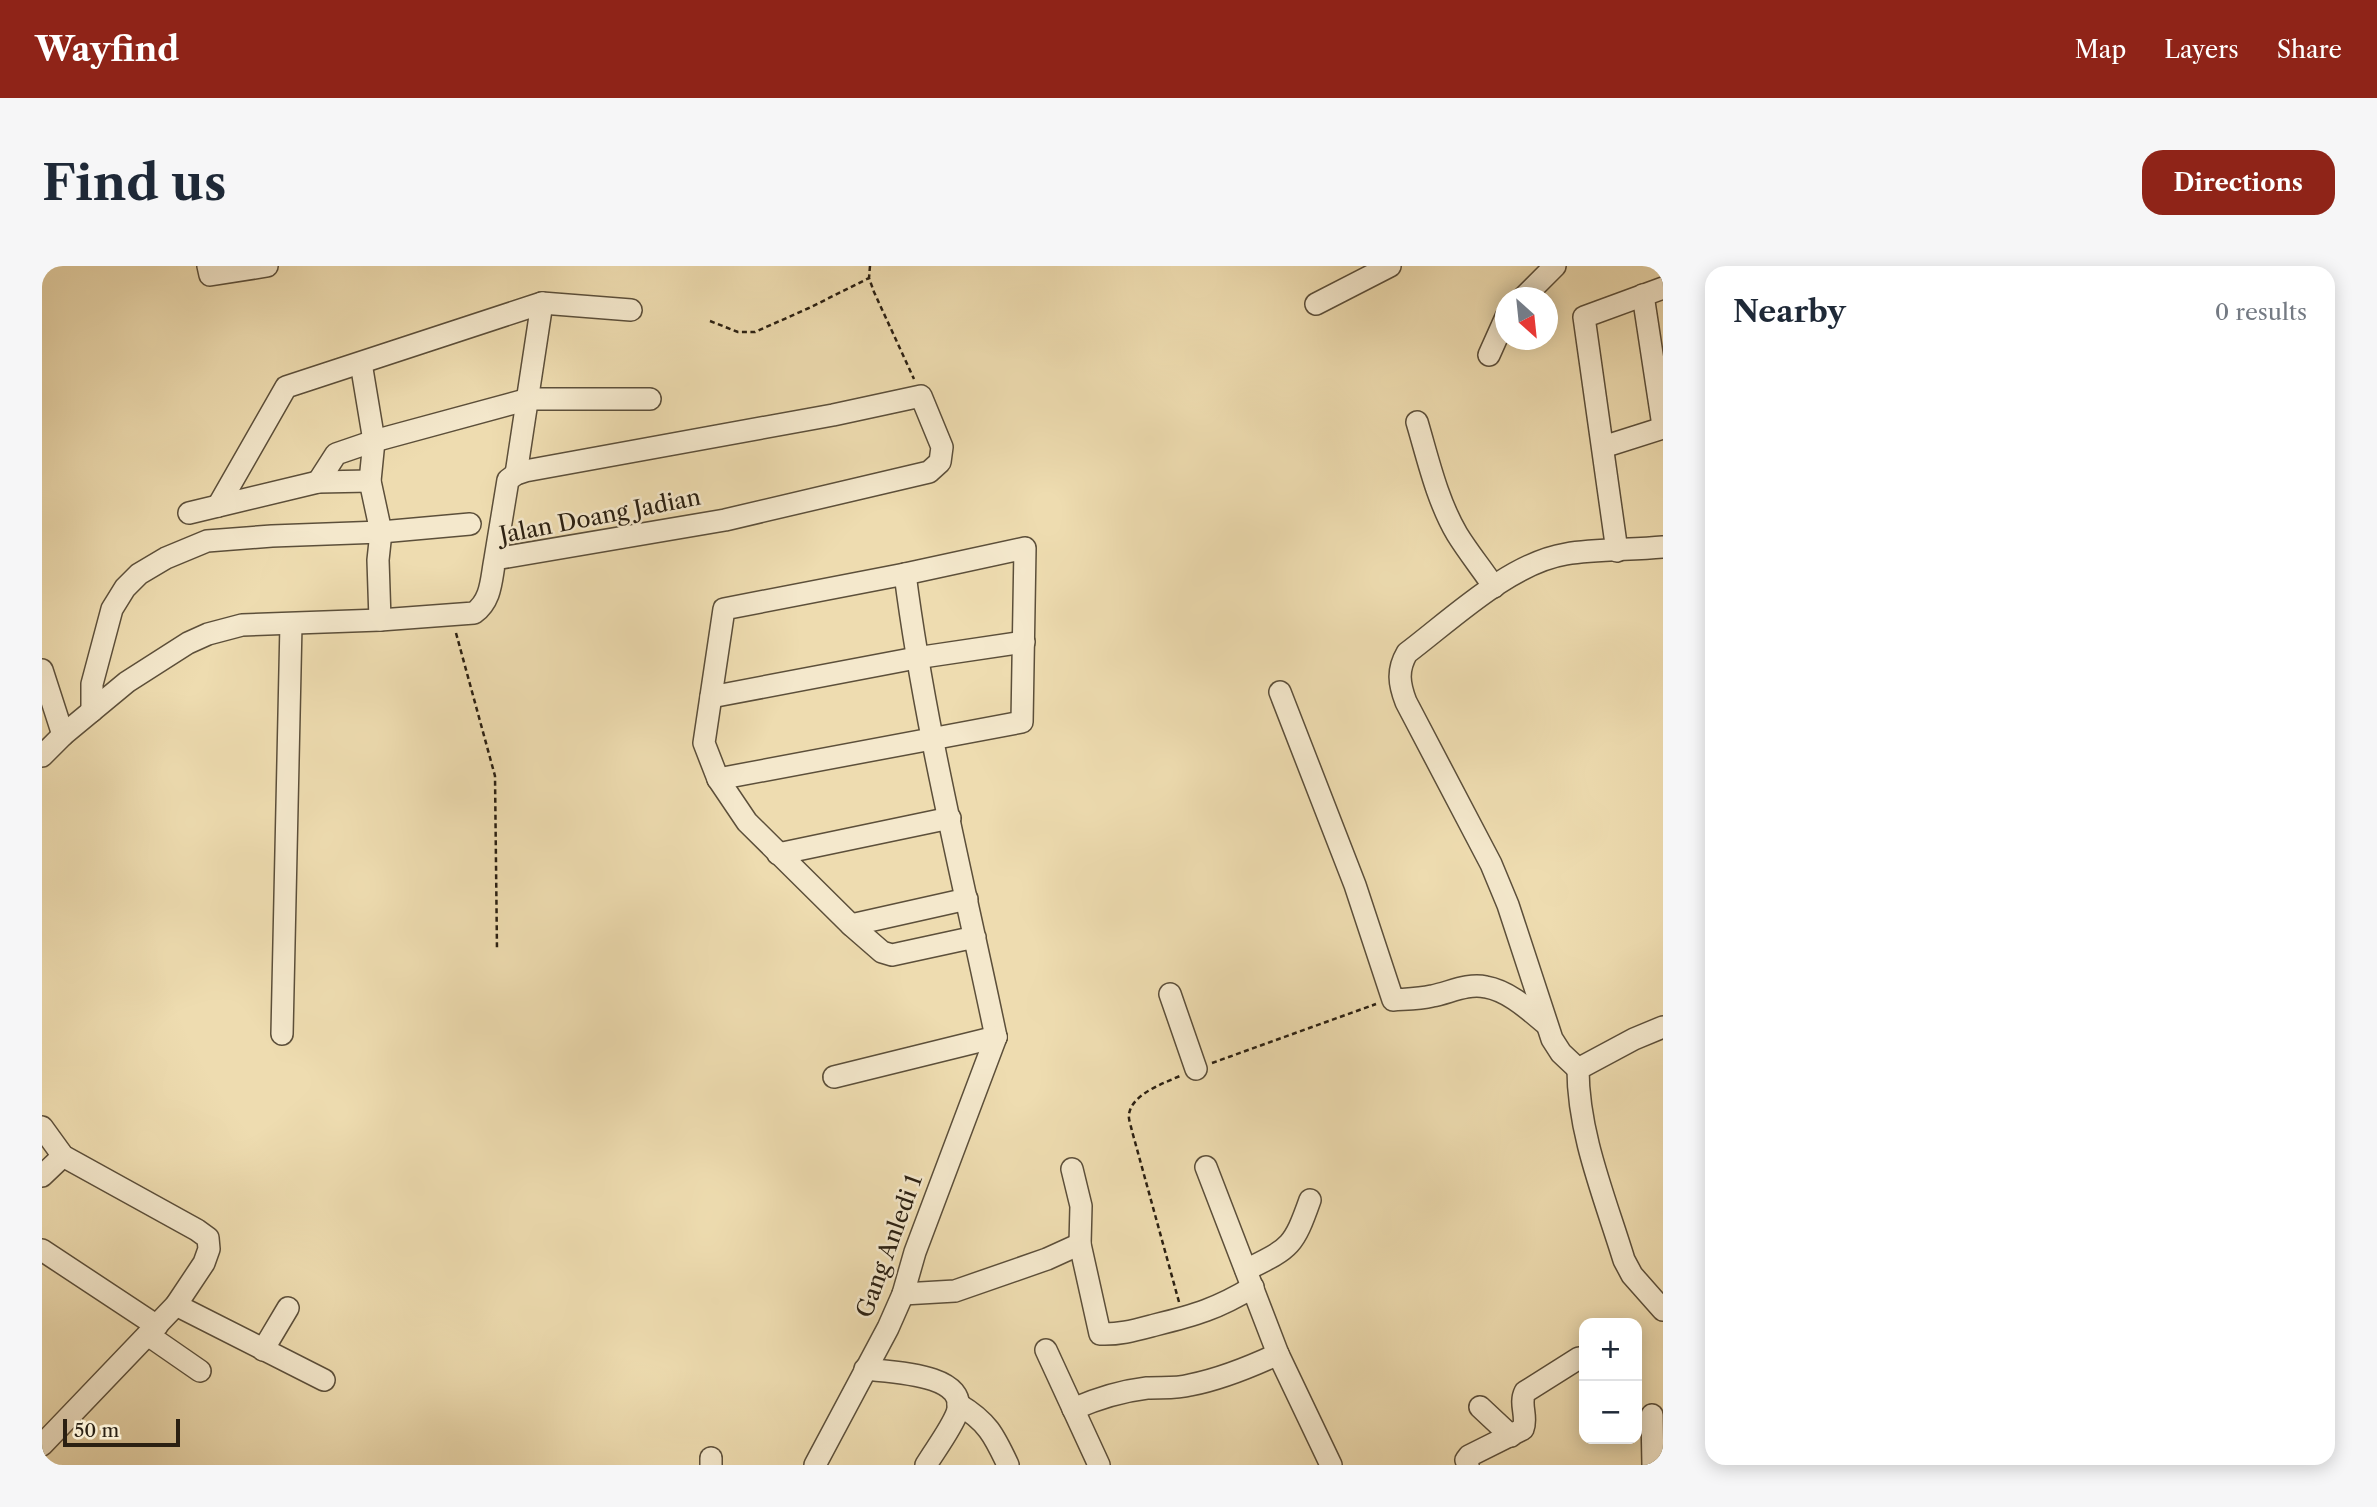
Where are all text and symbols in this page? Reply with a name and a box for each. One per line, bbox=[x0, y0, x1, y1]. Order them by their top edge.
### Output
text: Wayfind bbox=[35, 29, 179, 70]
text: Map bbox=[2075, 35, 2126, 64]
text: Layers bbox=[2164, 35, 2239, 64]
text: Share bbox=[2277, 35, 2342, 64]
button: Directions bbox=[2142, 150, 2335, 215]
text: Find us bbox=[42, 152, 226, 213]
north arrow bbox=[1495, 287, 1558, 350]
text: Nearby bbox=[1733, 293, 1846, 330]
text: 0 results bbox=[2215, 298, 2307, 326]
street label: Jalan Doang Jadian bbox=[494, 483, 703, 550]
street label: Gang Anledi 1 bbox=[850, 1170, 928, 1321]
map controls bbox=[1579, 1318, 1642, 1444]
button: + bbox=[1579, 1318, 1642, 1381]
button: − bbox=[1579, 1381, 1642, 1444]
scale bar bbox=[63, 1416, 180, 1448]
text: 50 m bbox=[74, 1419, 119, 1442]

